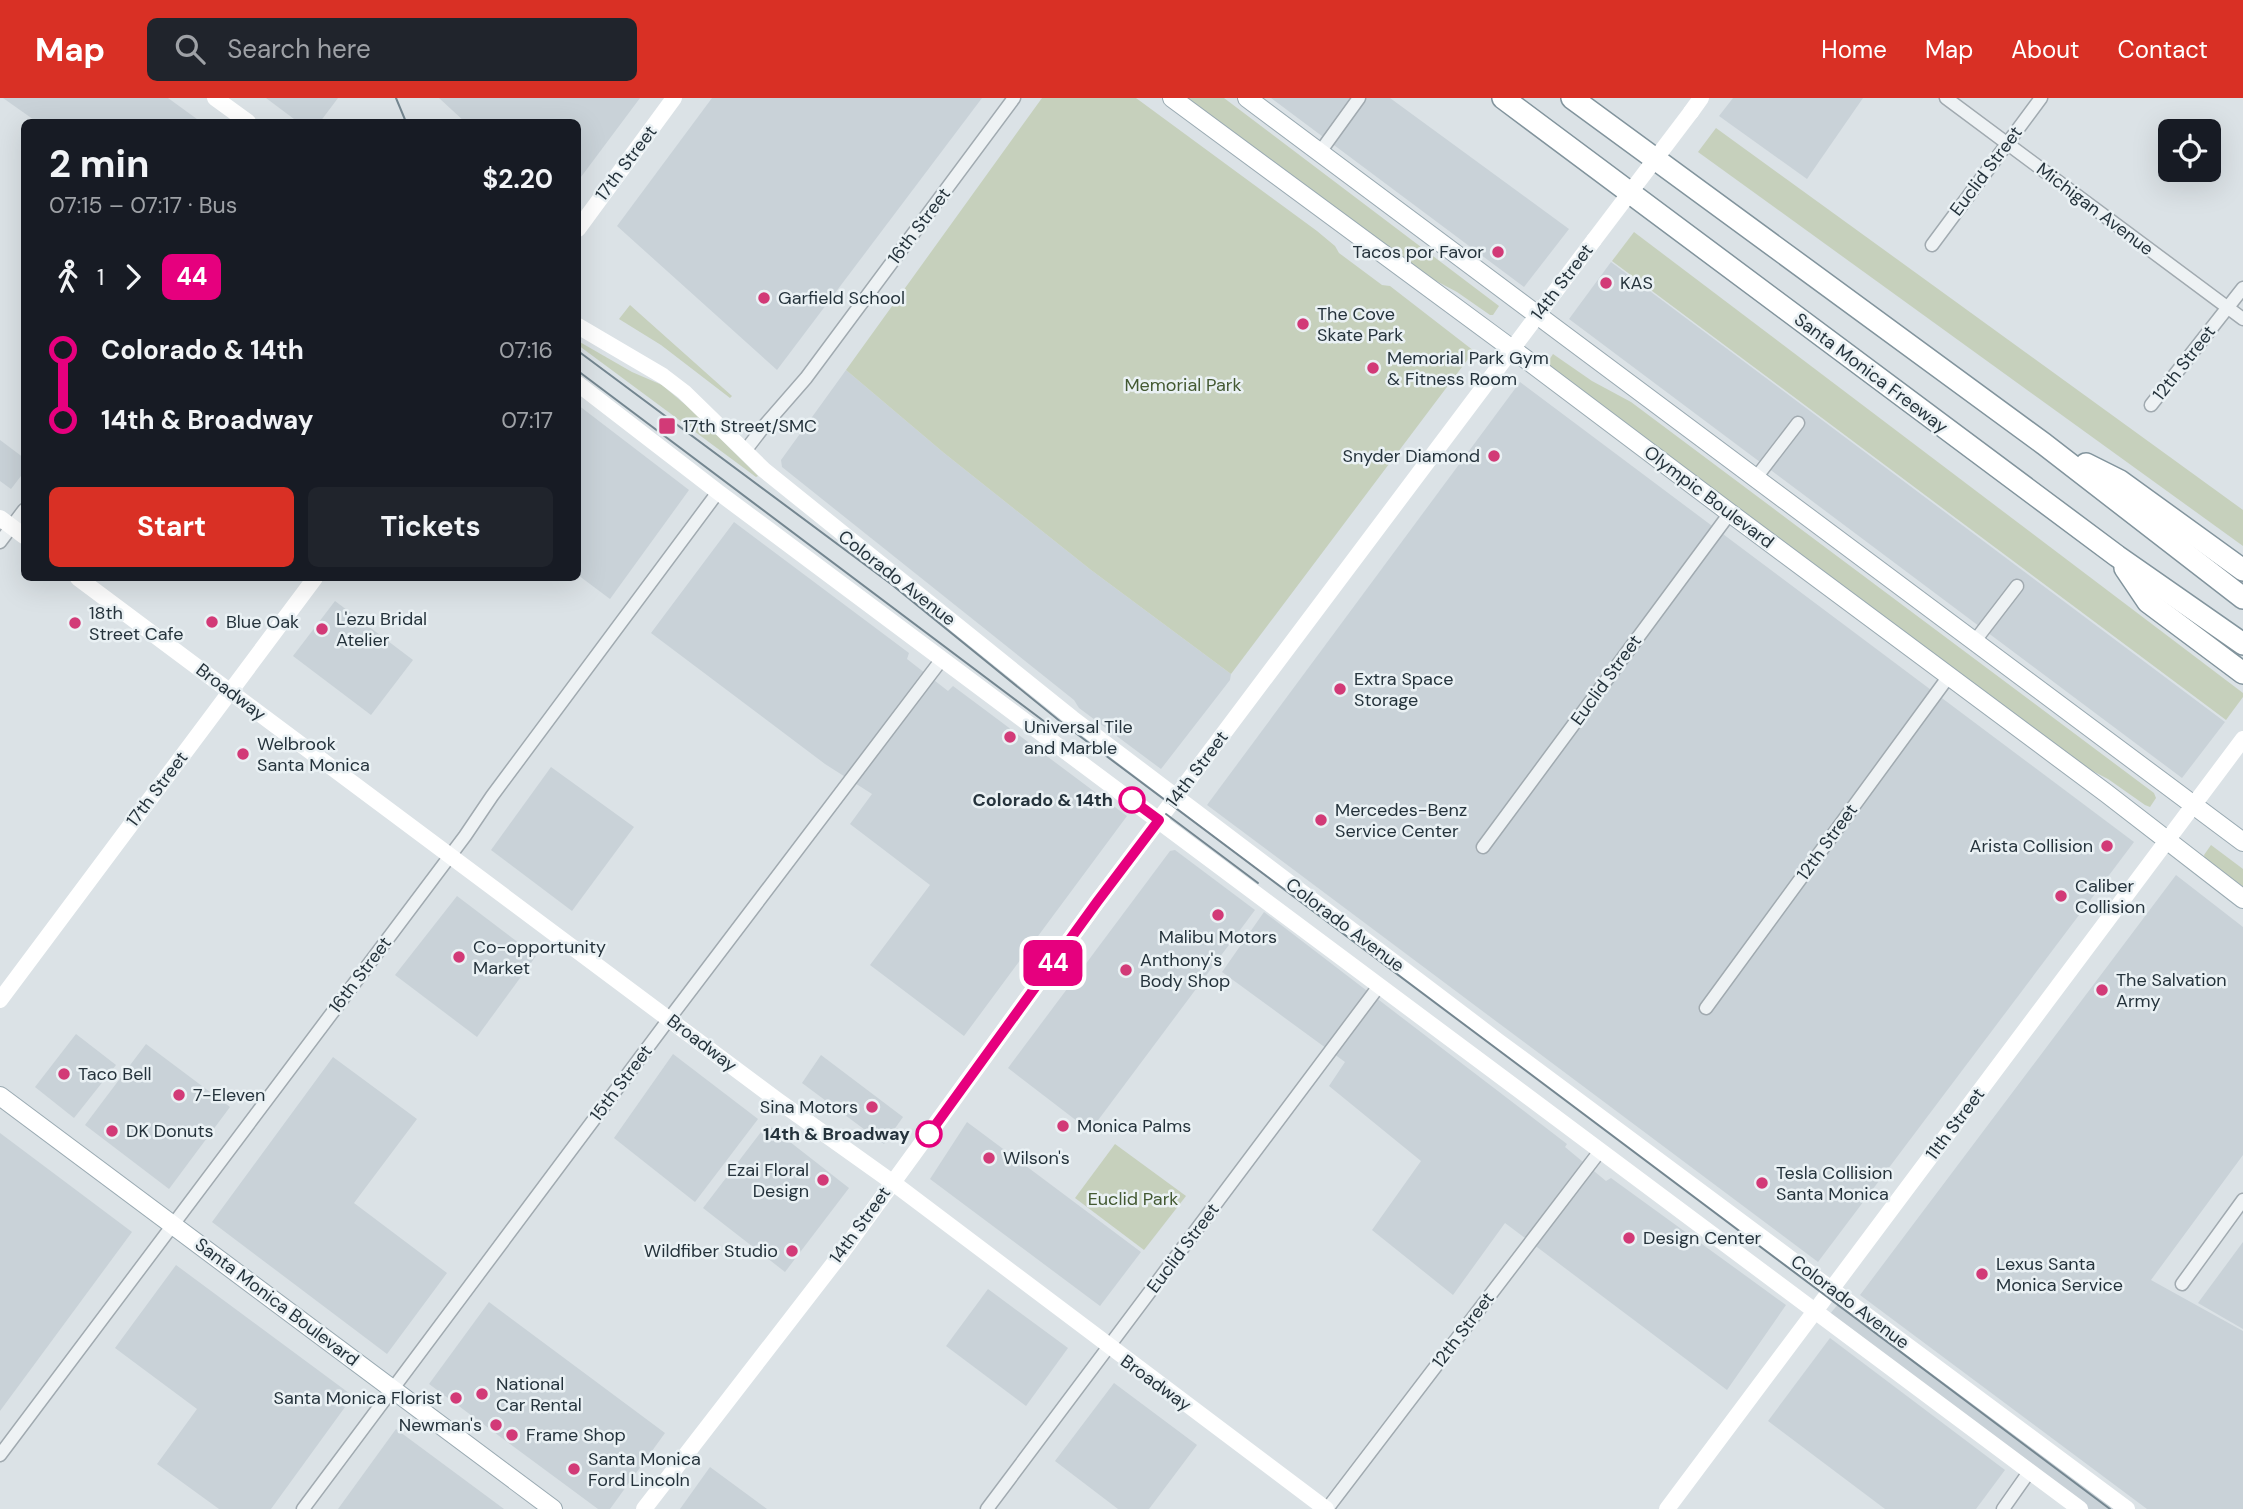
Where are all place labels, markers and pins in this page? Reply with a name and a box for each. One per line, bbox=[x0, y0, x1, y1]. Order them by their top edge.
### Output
place label: Tacos por Favor bbox=[1352, 240, 1484, 264]
marker: Tacos por Favor bbox=[1490, 244, 1506, 260]
place label: KAS bbox=[1620, 271, 1653, 295]
marker: KAS bbox=[1598, 275, 1614, 291]
place label: Garfield School bbox=[778, 286, 905, 310]
marker: Garfield School bbox=[756, 290, 772, 306]
place label: The Cove Skate Park bbox=[1317, 302, 1403, 347]
marker: The Cove Skate Park bbox=[1295, 316, 1311, 332]
place label: Memorial Park Gym & Fitness Room bbox=[1387, 346, 1549, 391]
marker: Memorial Park Gym & Fitness Room bbox=[1365, 360, 1381, 376]
place label: 17th Street/SMC bbox=[683, 414, 817, 438]
marker: 17th Street/SMC bbox=[657, 416, 677, 436]
place label: Snyder Diamond bbox=[1343, 444, 1480, 468]
marker: Snyder Diamond bbox=[1486, 448, 1502, 464]
place label: 18th Street Cafe bbox=[89, 601, 183, 646]
place label: L'ezu Bridal Atelier bbox=[336, 607, 427, 652]
place label: Blue Oak bbox=[226, 610, 299, 634]
marker: Blue Oak bbox=[204, 614, 220, 630]
marker: 18th Street Cafe bbox=[67, 615, 83, 631]
marker: L'ezu Bridal Atelier bbox=[314, 621, 330, 637]
place label: Extra Space Storage bbox=[1354, 667, 1453, 712]
marker: Extra Space Storage bbox=[1332, 681, 1348, 697]
place label: Universal Tile and Marble bbox=[1024, 715, 1133, 760]
marker: Universal Tile and Marble bbox=[1002, 729, 1018, 745]
place label: Welbrook Santa Monica bbox=[257, 732, 370, 777]
marker: Welbrook Santa Monica bbox=[235, 746, 251, 762]
marker: Colorado & 14th bbox=[1119, 787, 1145, 813]
place label: Colorado & 14th bbox=[973, 788, 1113, 812]
place label: Mercedes-Benz Service Center bbox=[1335, 798, 1467, 843]
marker: Mercedes-Benz Service Center bbox=[1313, 812, 1329, 828]
place label: Arista Collision bbox=[1970, 834, 2093, 858]
marker: Arista Collision bbox=[2099, 838, 2115, 854]
place label: Caliber Collision bbox=[2075, 874, 2145, 919]
marker: Caliber Collision bbox=[2053, 888, 2069, 904]
marker: Malibu Motors bbox=[1210, 907, 1226, 923]
place label: Malibu Motors bbox=[1159, 925, 1277, 949]
place label: Co-opportunity Market bbox=[473, 935, 606, 980]
place label: Anthony's Body Shop bbox=[1140, 948, 1230, 993]
marker: Co-opportunity Market bbox=[451, 949, 467, 965]
marker: Anthony's Body Shop bbox=[1118, 962, 1134, 978]
place label: The Salvation Army bbox=[2116, 968, 2227, 1013]
marker: The Salvation Army bbox=[2094, 982, 2110, 998]
place label: Taco Bell bbox=[78, 1062, 151, 1086]
marker: Taco Bell bbox=[56, 1066, 72, 1082]
place label: 7-Eleven bbox=[193, 1083, 265, 1107]
marker: 7-Eleven bbox=[171, 1087, 187, 1103]
place label: Sina Motors bbox=[760, 1095, 858, 1119]
marker: Sina Motors bbox=[864, 1099, 880, 1115]
place label: Monica Palms bbox=[1077, 1114, 1191, 1138]
marker: Monica Palms bbox=[1055, 1118, 1071, 1134]
place label: DK Donuts bbox=[126, 1119, 213, 1143]
marker: 14th & Broadway bbox=[916, 1121, 942, 1147]
place label: 14th & Broadway bbox=[763, 1122, 910, 1146]
marker: DK Donuts bbox=[104, 1123, 120, 1139]
place label: Wilson's bbox=[1003, 1146, 1070, 1170]
marker: Wilson's bbox=[981, 1150, 997, 1166]
place label: Ezai Floral Design bbox=[727, 1158, 809, 1203]
place label: Tesla Collision Santa Monica bbox=[1776, 1161, 1893, 1206]
marker: Ezai Floral Design bbox=[815, 1172, 831, 1188]
marker: Tesla Collision Santa Monica bbox=[1754, 1175, 1770, 1191]
place label: Design Center bbox=[1643, 1226, 1762, 1250]
marker: Design Center bbox=[1621, 1230, 1637, 1246]
place label: Wildfiber Studio bbox=[644, 1239, 778, 1263]
marker: Wildfiber Studio bbox=[784, 1243, 800, 1259]
place label: Lexus Santa Monica Service bbox=[1996, 1252, 2123, 1297]
marker: Lexus Santa Monica Service bbox=[1974, 1266, 1990, 1282]
place label: National Car Rental bbox=[496, 1372, 582, 1417]
place label: Santa Monica Florist bbox=[273, 1386, 442, 1410]
marker: National Car Rental bbox=[474, 1386, 490, 1402]
marker: Santa Monica Florist bbox=[448, 1390, 464, 1406]
place label: Newman's bbox=[399, 1413, 482, 1437]
marker: Newman's bbox=[488, 1417, 504, 1433]
place label: Frame Shop bbox=[526, 1423, 626, 1447]
marker: Frame Shop bbox=[504, 1427, 520, 1443]
place label: Santa Monica Ford Lincoln bbox=[588, 1447, 701, 1492]
marker: Santa Monica Ford Lincoln bbox=[566, 1461, 582, 1477]

